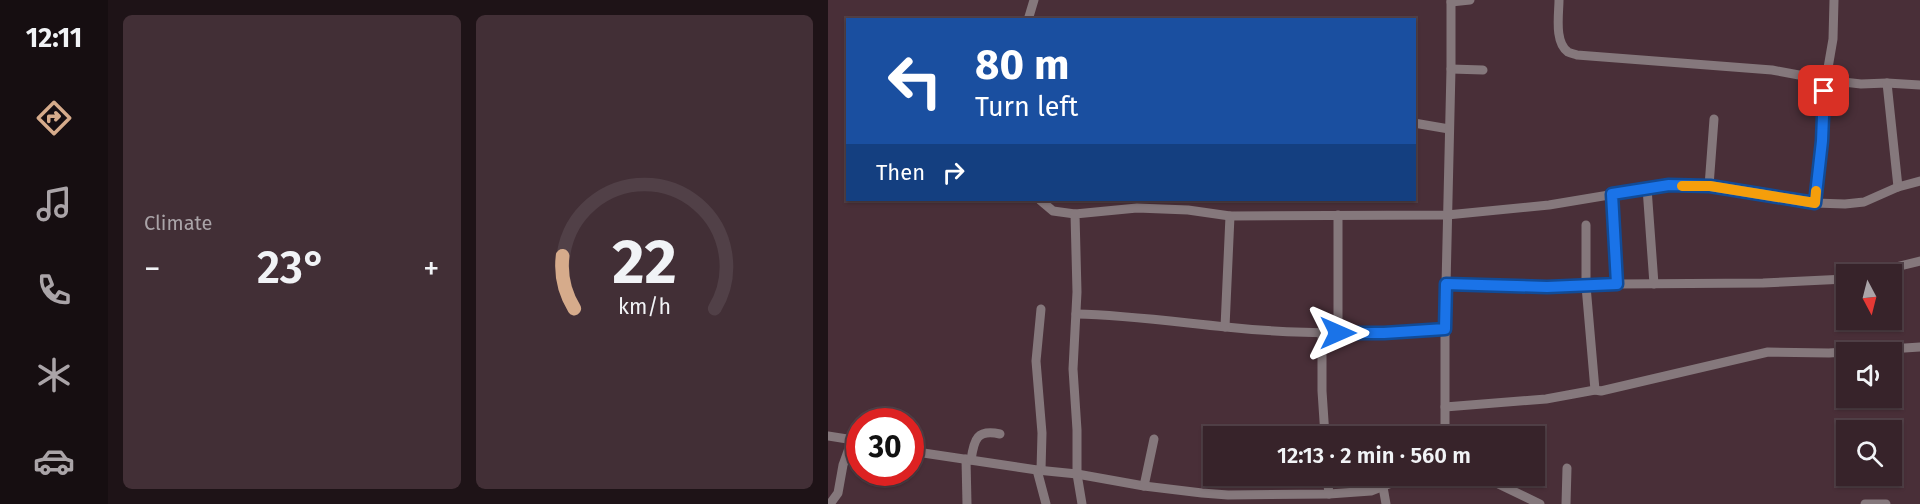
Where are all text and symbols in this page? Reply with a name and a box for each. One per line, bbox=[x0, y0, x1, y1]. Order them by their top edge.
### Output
text: 12:11 bbox=[26, 22, 82, 54]
text: 80 m bbox=[975, 40, 1069, 90]
icon: left bbox=[876, 42, 954, 120]
pin bbox=[1798, 65, 1849, 116]
icon: arrive bbox=[1807, 74, 1840, 107]
text: Turn left bbox=[975, 91, 1078, 123]
icon: directions bbox=[33, 97, 75, 139]
icon: right bbox=[937, 156, 970, 189]
text: Then bbox=[876, 159, 925, 186]
icon: music bbox=[33, 183, 75, 225]
text: Climate bbox=[144, 211, 212, 235]
text: 22 bbox=[612, 225, 677, 300]
text: 23° bbox=[257, 241, 326, 295]
text: − bbox=[144, 249, 161, 289]
text: + bbox=[423, 249, 440, 289]
north arrow bbox=[1836, 264, 1902, 330]
map controls bbox=[1836, 264, 1902, 486]
icon: phone bbox=[33, 269, 75, 311]
text: km/h bbox=[618, 294, 671, 320]
position arrow bbox=[1306, 301, 1370, 365]
button: sound bbox=[1836, 342, 1902, 408]
icon: climate bbox=[33, 354, 75, 396]
speed limit sign: 30 bbox=[846, 408, 924, 486]
button: search bbox=[1836, 420, 1902, 486]
icon: car bbox=[33, 440, 75, 482]
text: 12:13 · 2 min · 560 m bbox=[1277, 442, 1471, 469]

